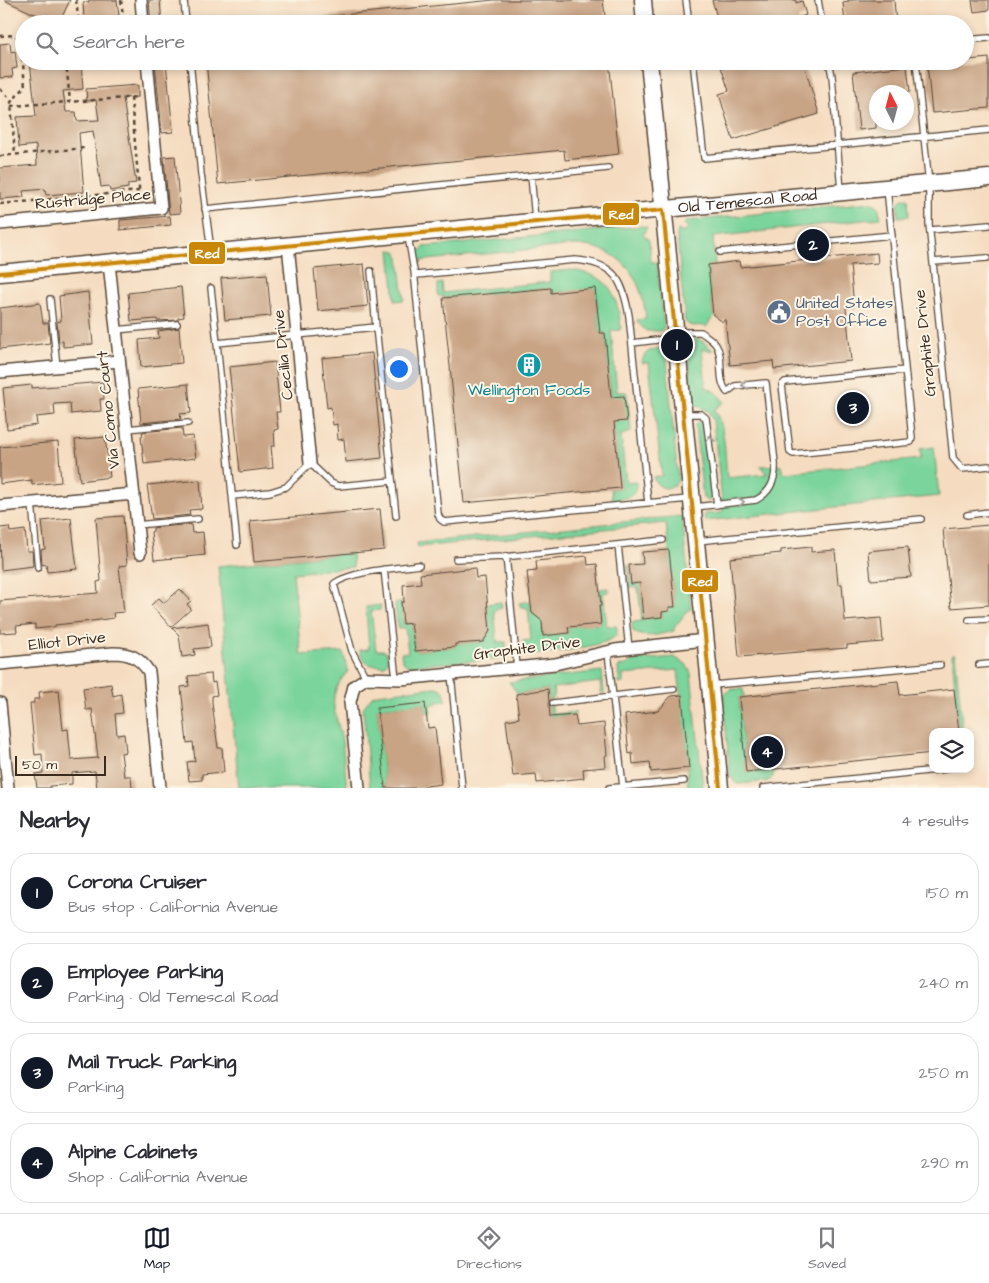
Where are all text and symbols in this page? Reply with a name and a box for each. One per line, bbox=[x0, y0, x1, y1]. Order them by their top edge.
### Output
search box bbox=[15, 15, 974, 70]
icon: search bbox=[33, 29, 61, 57]
text: Search here bbox=[73, 29, 185, 56]
north arrow bbox=[869, 85, 914, 130]
street label: Rustridge Place bbox=[34, 183, 152, 216]
street label: Old Temescal Road bbox=[677, 184, 818, 219]
line badge: Red bbox=[602, 202, 640, 226]
text: Red bbox=[609, 205, 634, 225]
pin: 2 bbox=[797, 226, 829, 264]
line badge: Red bbox=[188, 241, 226, 265]
text: Red bbox=[195, 244, 220, 264]
street label: Graphite Drive bbox=[908, 288, 942, 398]
place label: United States Post Office bbox=[796, 292, 893, 332]
public building icon: United States Post Office bbox=[766, 299, 792, 325]
street label: Cecilia Drive bbox=[267, 308, 299, 401]
pin: 1 bbox=[661, 326, 693, 364]
street label: Via Como Court bbox=[91, 349, 125, 470]
building icon: Wellington Foods bbox=[516, 352, 542, 378]
your location bbox=[386, 356, 412, 382]
place label: Wellington Foods bbox=[468, 379, 590, 402]
one-way arrow bbox=[740, 379, 748, 390]
pin: 3 bbox=[837, 389, 869, 427]
one-way arrow bbox=[704, 435, 715, 443]
one-way arrow bbox=[737, 497, 745, 508]
line badge: Red bbox=[681, 569, 719, 593]
text: Red bbox=[688, 572, 713, 592]
street label: Elliot Drive bbox=[27, 626, 107, 656]
street label: Graphite Drive bbox=[472, 630, 582, 665]
map controls bbox=[929, 728, 974, 773]
button: layers bbox=[929, 728, 974, 773]
pin: 4 bbox=[751, 733, 783, 771]
scale bar bbox=[15, 753, 106, 776]
text: 50 m bbox=[22, 755, 57, 775]
text: Nearby bbox=[20, 806, 90, 835]
text: 4 results bbox=[901, 810, 969, 832]
text: Corona Cruiser bbox=[68, 869, 207, 896]
text: 1 bbox=[36, 882, 38, 904]
text: 150 m bbox=[926, 882, 968, 904]
text: Bus stop · California Avenue bbox=[68, 896, 278, 918]
text: Employee Parking bbox=[68, 959, 223, 986]
text: 2 bbox=[32, 972, 42, 994]
text: 240 m bbox=[919, 972, 968, 994]
text: Parking · Old Temescal Road bbox=[68, 986, 278, 1008]
text: Mail Truck Parking bbox=[68, 1049, 236, 1076]
text: 3 bbox=[33, 1062, 41, 1084]
text: 250 m bbox=[919, 1062, 968, 1084]
text: Parking bbox=[68, 1076, 124, 1098]
text: Alpine Cabinets bbox=[68, 1139, 198, 1166]
text: 4 bbox=[32, 1152, 42, 1174]
text: 290 m bbox=[921, 1152, 968, 1174]
text: Shop · California Avenue bbox=[68, 1166, 248, 1188]
tab: Map bbox=[143, 1224, 171, 1274]
tab: Directions bbox=[457, 1224, 522, 1274]
tab: Saved bbox=[808, 1224, 846, 1274]

